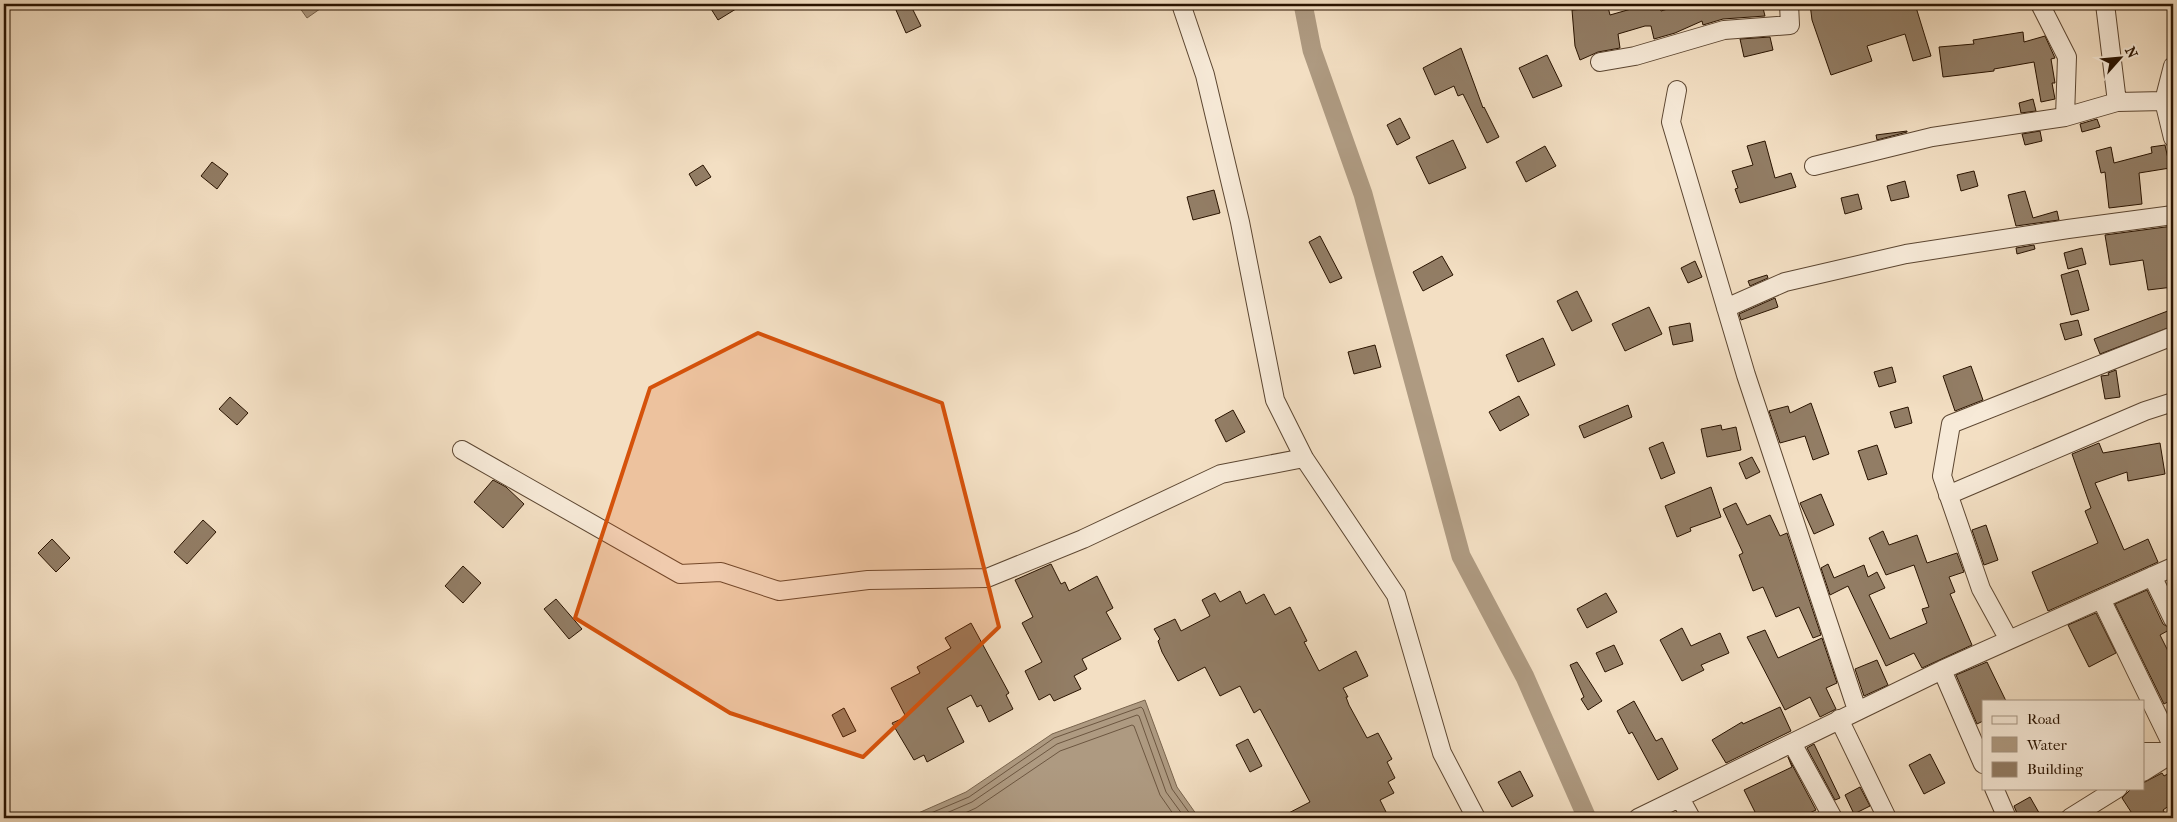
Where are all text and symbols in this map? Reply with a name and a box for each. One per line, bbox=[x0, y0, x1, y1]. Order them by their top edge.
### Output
north arrow bbox=[2094, 32, 2144, 82]
text: N bbox=[2121, 44, 2141, 61]
legend bbox=[1982, 700, 2144, 790]
text: Road bbox=[2027, 710, 2061, 728]
text: Water bbox=[2026, 736, 2067, 754]
text: Building bbox=[2027, 760, 2084, 778]

